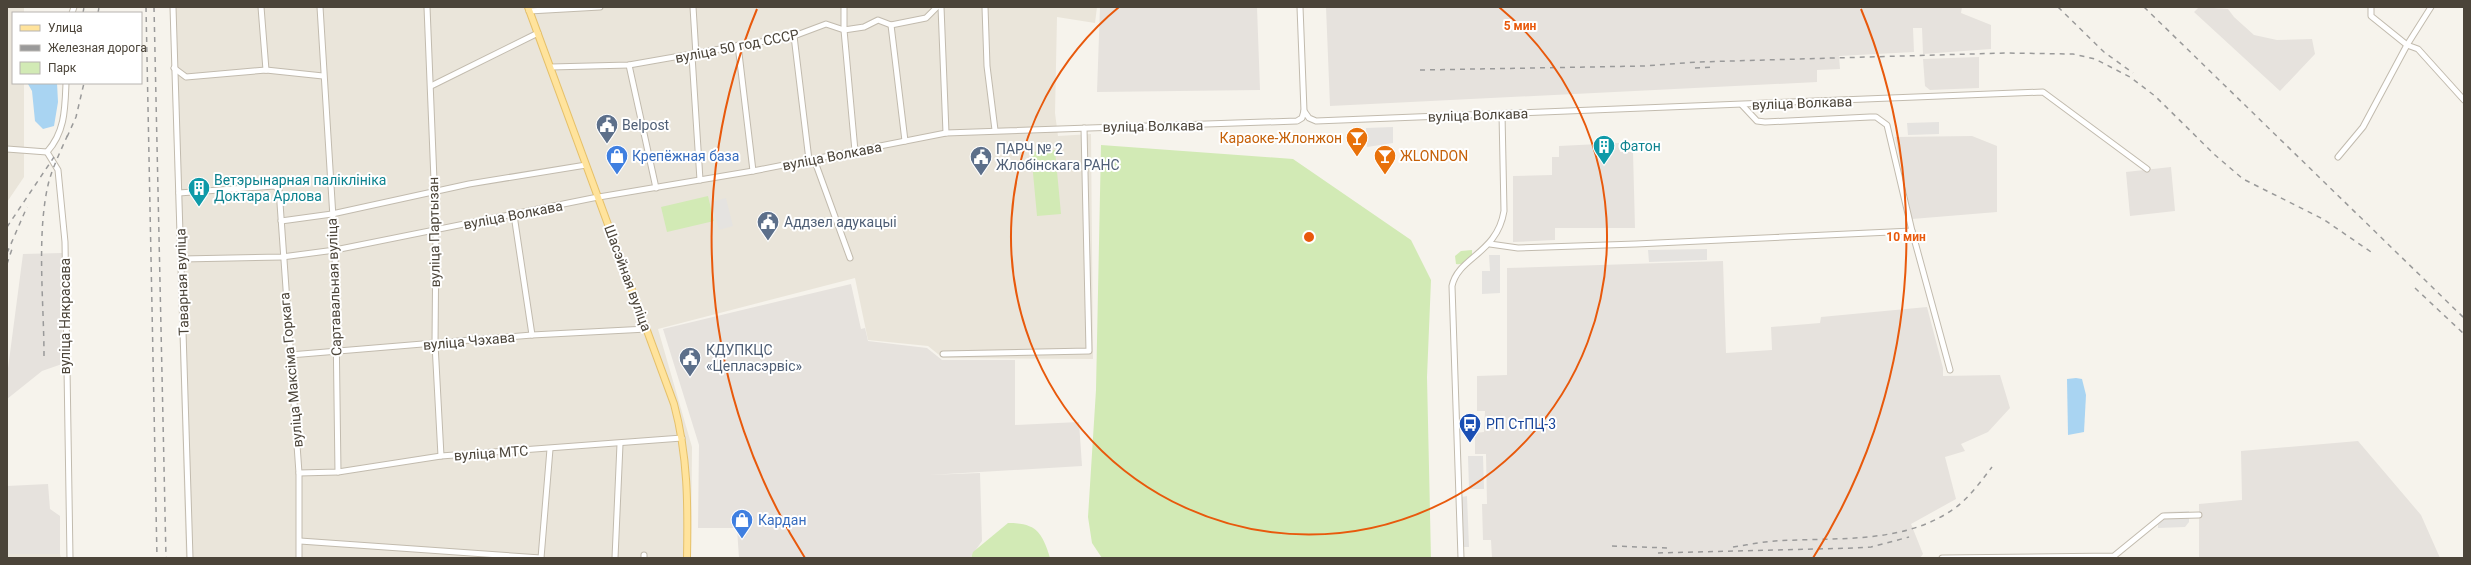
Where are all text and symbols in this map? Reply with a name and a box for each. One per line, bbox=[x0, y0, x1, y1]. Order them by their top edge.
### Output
legend bbox=[12, 12, 142, 84]
text: 5 мин bbox=[1504, 19, 1536, 33]
text: Улица bbox=[48, 21, 83, 35]
street label: вуліца 50 год СССР bbox=[674, 26, 800, 66]
text: Железная дорога bbox=[48, 41, 147, 55]
text: Парк bbox=[48, 61, 77, 75]
street label: вуліца Волкава bbox=[1751, 93, 1853, 113]
street label: вуліца Волкава bbox=[1427, 105, 1529, 125]
public building icon: Belpost bbox=[594, 112, 620, 145]
place label: Belpost bbox=[622, 117, 670, 133]
street label: вуліца Волкава bbox=[1103, 117, 1203, 135]
bar icon: Караоке-Жлонжон bbox=[1344, 125, 1370, 158]
place label: Караоке-Жлонжон bbox=[1220, 130, 1342, 146]
building icon: Фатон bbox=[1591, 133, 1617, 166]
place label: Фатон bbox=[1620, 138, 1661, 154]
street label: вуліца Волкава bbox=[781, 139, 883, 173]
place label: ПАРЧ № 2 Жлобінскага РАНС bbox=[996, 141, 1120, 173]
shop icon: Крепёжная база bbox=[604, 143, 630, 176]
bar icon: ЖLONDON bbox=[1372, 143, 1398, 176]
public building icon: ПАРЧ № 2 Жлобінскага РАНС bbox=[968, 144, 994, 177]
place label: Крепёжная база bbox=[632, 148, 739, 164]
place label: ЖLONDON bbox=[1400, 148, 1468, 164]
place label: Ветэрынарная паліклініка Доктара Арлова bbox=[214, 172, 386, 204]
building icon: Ветэрынарная паліклініка Доктара Арлова bbox=[186, 175, 212, 208]
street label: вуліца Партызан bbox=[425, 177, 443, 287]
street label: вуліца Волкава bbox=[462, 198, 564, 232]
public building icon: Аддзел адукацыі bbox=[755, 209, 781, 242]
place label: Аддзел адукацыі bbox=[784, 214, 897, 230]
street label: Сартавальная вуліца bbox=[324, 218, 344, 356]
street label: Шасэйная вуліца bbox=[601, 223, 655, 333]
street label: Таварная вуліца bbox=[172, 228, 192, 336]
centre of rings bbox=[1302, 230, 1316, 244]
text: 10 мин bbox=[1886, 230, 1926, 244]
street label: вуліца Някрасава bbox=[57, 258, 73, 374]
street label: вуліца Максіма Горкага bbox=[276, 292, 306, 448]
street label: вуліца Чэхава bbox=[422, 329, 516, 353]
place label: КДУПКЦС «Цепласэрвіс» bbox=[706, 342, 802, 374]
public building icon: КДУПКЦС «Цепласэрвіс» bbox=[677, 345, 703, 378]
bus stop icon: РП СтПЦ-3 bbox=[1457, 411, 1483, 444]
place label: РП СтПЦ-3 bbox=[1486, 416, 1556, 432]
street label: вуліца МТС bbox=[453, 442, 529, 464]
shop icon: Кардан bbox=[729, 507, 755, 540]
place label: Кардан bbox=[758, 512, 807, 528]

